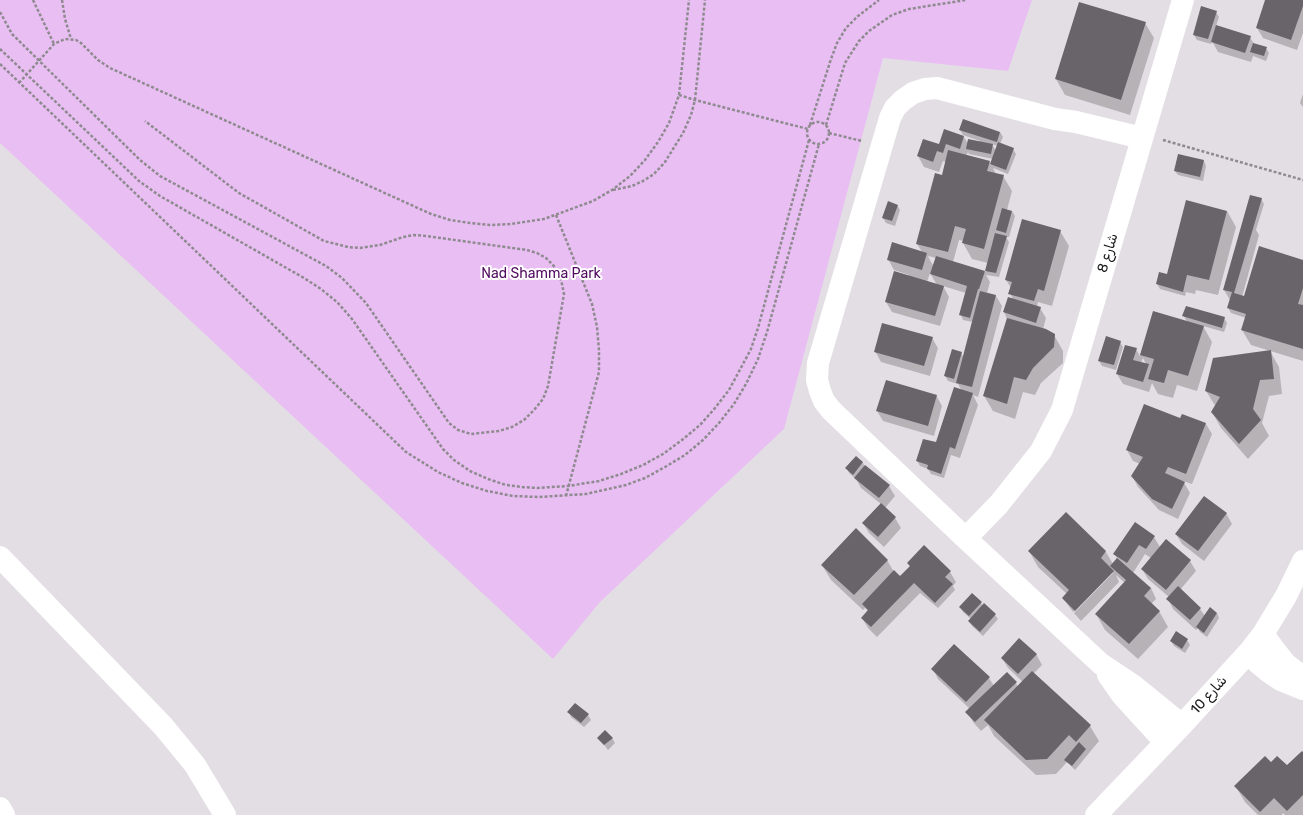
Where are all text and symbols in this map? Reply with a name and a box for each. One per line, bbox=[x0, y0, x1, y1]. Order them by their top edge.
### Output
street label: شارع 8 bbox=[1094, 231, 1122, 275]
park label: Nad Shamma Park bbox=[481, 266, 601, 282]
street label: شارع 10 bbox=[1187, 672, 1231, 718]

